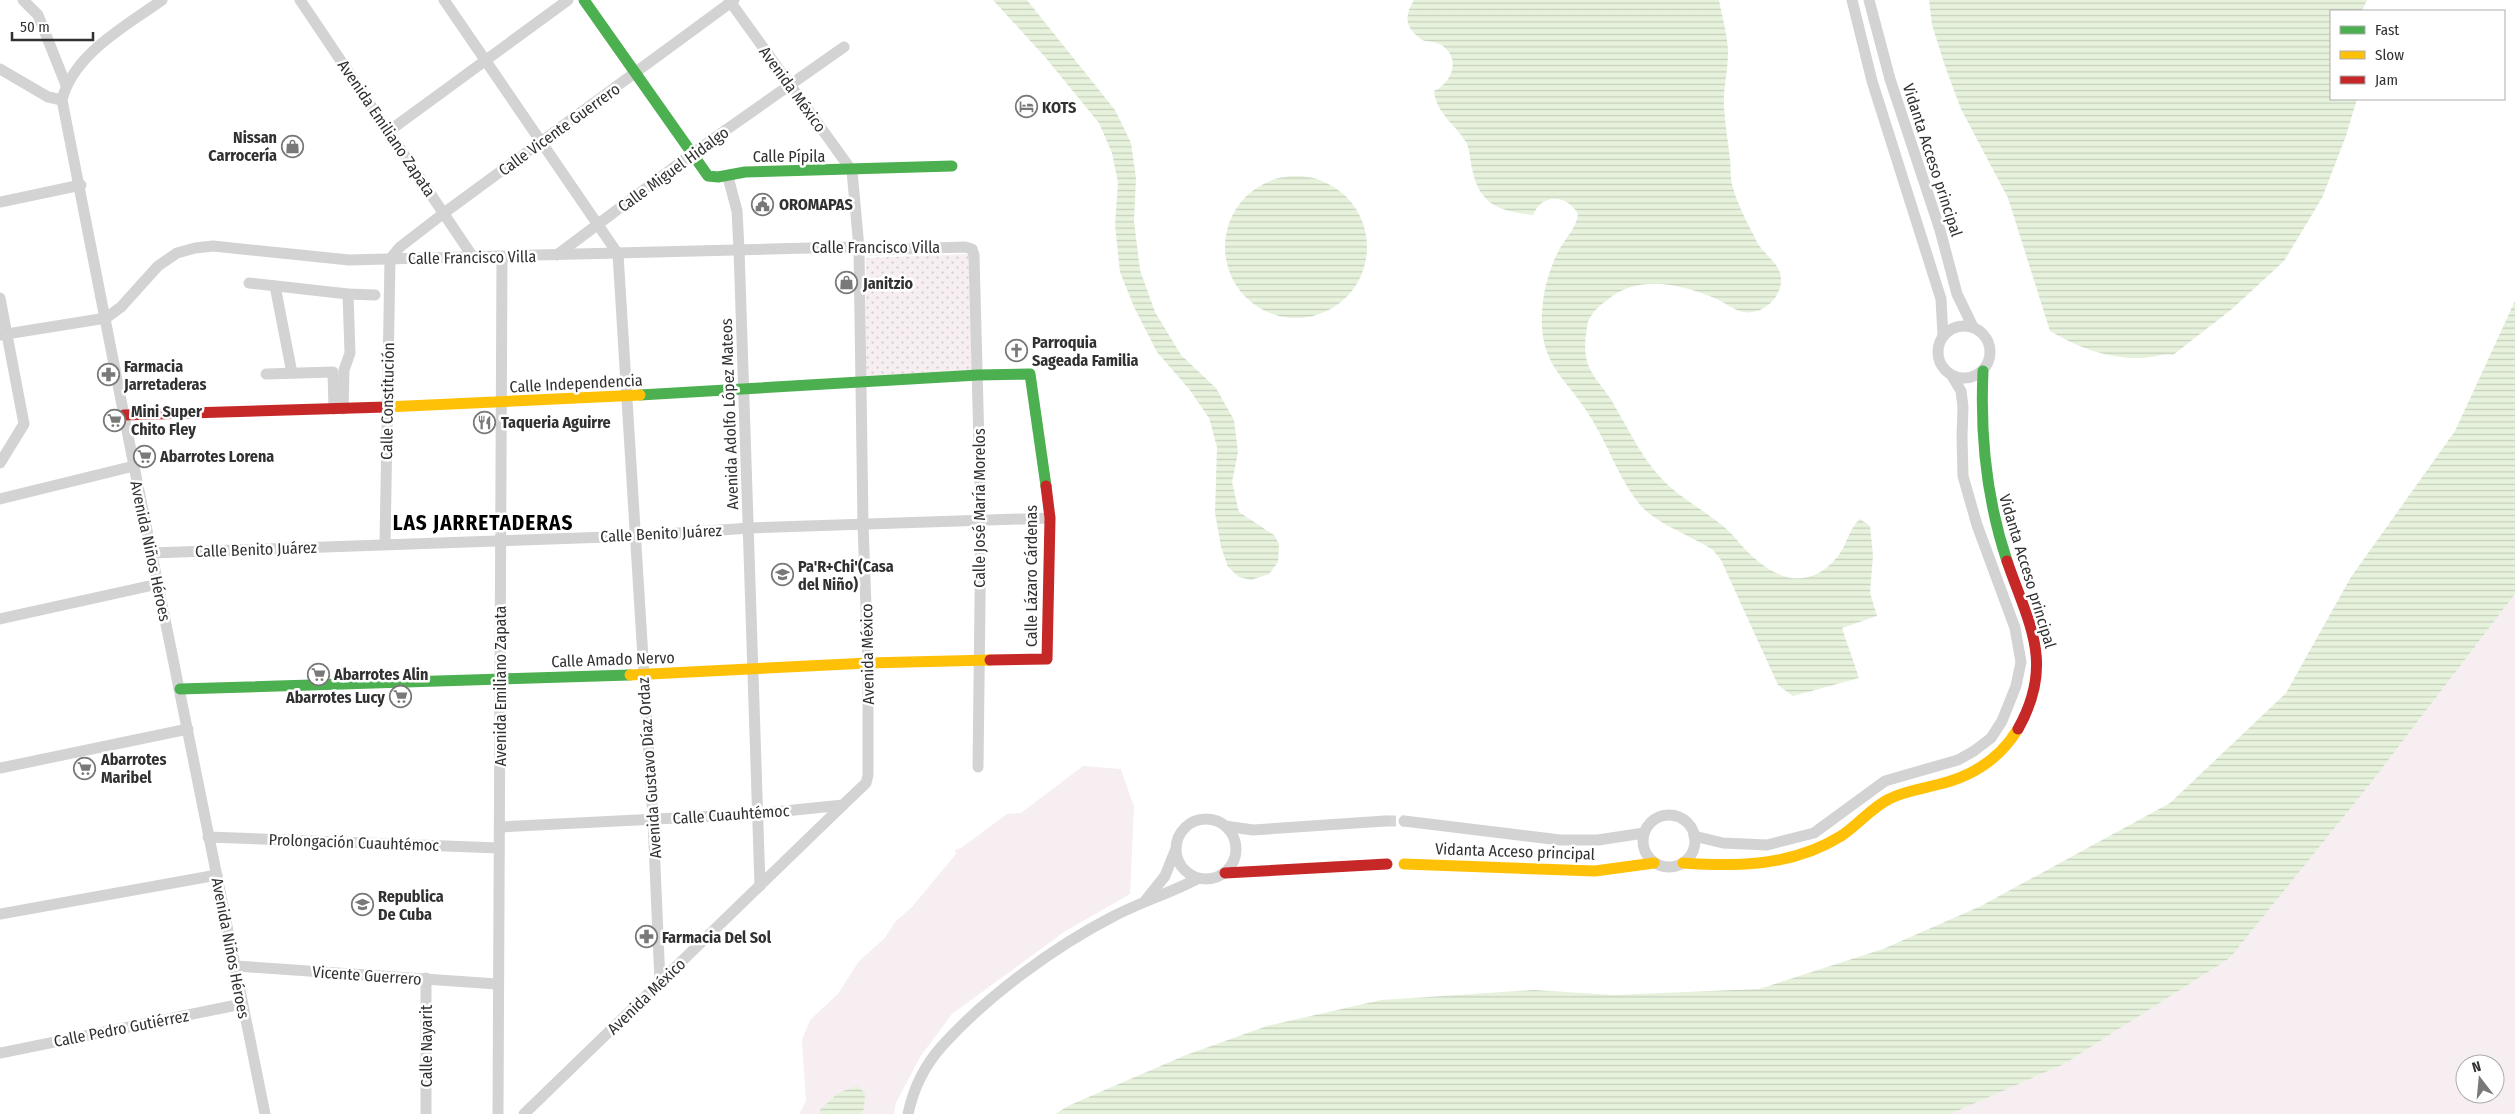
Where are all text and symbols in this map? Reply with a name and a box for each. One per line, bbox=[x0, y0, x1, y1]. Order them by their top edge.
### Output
scale bar bbox=[12, 10, 94, 42]
legend bbox=[2330, 10, 2505, 100]
text: 50 m bbox=[20, 18, 50, 36]
text: Fast bbox=[2375, 21, 2399, 39]
street label: Avenida México bbox=[755, 43, 830, 136]
text: Slow bbox=[2375, 46, 2404, 64]
street label: Avenida Emiliano Zapata bbox=[334, 56, 439, 200]
text: Jam bbox=[2375, 71, 2398, 89]
street label: Calle Vicente Guerrero bbox=[495, 79, 624, 180]
street label: Vidanta Acceso principal bbox=[1899, 81, 1966, 239]
hotel icon: KOTS bbox=[1014, 95, 1038, 119]
place label: KOTS bbox=[1042, 98, 1076, 117]
street label: Calle Miguel Hidalgo bbox=[614, 123, 733, 216]
place label: Nissan Carrocería bbox=[208, 128, 277, 165]
shop icon: Nissan Carrocería bbox=[281, 134, 305, 158]
street label: Calle Pípila bbox=[753, 147, 825, 166]
public building icon: OROMAPAS bbox=[751, 192, 775, 216]
place label: OROMAPAS bbox=[779, 195, 853, 214]
street label: Calle Francisco Villa bbox=[812, 238, 940, 257]
street label: Calle Francisco Villa bbox=[408, 247, 536, 268]
shop icon: Janitzio bbox=[835, 271, 859, 295]
place label: Janitzio bbox=[862, 274, 914, 293]
street label: Avenida Adolfo López Mateos bbox=[717, 318, 742, 510]
place label: Parroquia Sageada Familia bbox=[1032, 333, 1139, 370]
church icon: Parroquia Sageada Familia bbox=[1004, 339, 1028, 363]
street label: Calle Constitución bbox=[377, 342, 398, 460]
place label: Farmacia Jarretaderas bbox=[123, 357, 207, 394]
pharmacy icon: Farmacia Jarretaderas bbox=[96, 363, 120, 387]
street label: Calle Independencia bbox=[509, 371, 643, 396]
place label: Mini Super Chito Fley bbox=[131, 402, 202, 439]
supermarket icon: Mini Super Chito Fley bbox=[103, 408, 127, 432]
restaurant icon: Taqueria Aguirre bbox=[473, 410, 497, 434]
place label: Taqueria Aguirre bbox=[501, 413, 611, 432]
street label: Calle José María Morelos bbox=[970, 428, 989, 588]
supermarket icon: Abarrotes Lorena bbox=[132, 444, 156, 468]
place label: Abarrotes Lorena bbox=[159, 447, 274, 466]
street label: Avenida Niños Héroes bbox=[126, 479, 175, 623]
street label: Vidanta Acceso principal bbox=[1995, 492, 2060, 650]
street label: Calle Lázaro Cárdenas bbox=[1022, 505, 1041, 647]
district label: LAS JARRETADERAS bbox=[393, 510, 573, 536]
street label: Calle Benito Juárez bbox=[600, 521, 722, 546]
street label: Calle Benito Juárez bbox=[195, 538, 317, 561]
place label: Pa'R+Chi'(Casa del Niño) bbox=[798, 557, 894, 594]
school or university icon: Pa'R+Chi'(Casa del Niño) bbox=[770, 563, 794, 587]
street label: Avenida México bbox=[857, 603, 878, 705]
street label: Avenida Emiliano Zapata bbox=[491, 605, 510, 766]
street label: Calle Amado Nervo bbox=[551, 648, 675, 671]
supermarket icon: Abarrotes Alin bbox=[306, 662, 330, 686]
place label: Abarrotes Alin bbox=[333, 665, 428, 684]
street label: Avenida Gustavo Díaz Ordaz bbox=[634, 677, 665, 859]
supermarket icon: Abarrotes Lucy bbox=[389, 685, 413, 709]
place label: Abarrotes Lucy bbox=[285, 688, 385, 707]
place label: Abarrotes Maribel bbox=[100, 750, 166, 787]
supermarket icon: Abarrotes Maribel bbox=[73, 756, 97, 780]
street label: Calle Cuauhtémoc bbox=[672, 801, 790, 828]
street label: Prolongación Cuauhtémoc bbox=[268, 830, 440, 855]
street label: Vidanta Acceso principal bbox=[1435, 839, 1595, 864]
street label: Avenida Niños Héroes bbox=[208, 876, 254, 1020]
place label: Republica De Cuba bbox=[378, 887, 444, 924]
school or university icon: Republica De Cuba bbox=[350, 893, 374, 917]
pharmacy icon: Farmacia Del Sol bbox=[634, 925, 658, 949]
place label: Farmacia Del Sol bbox=[662, 928, 772, 947]
street label: Avenida México bbox=[603, 954, 689, 1038]
street label: Vicente Guerrero bbox=[312, 962, 422, 989]
street label: Calle Nayarit bbox=[417, 1004, 436, 1087]
street label: Calle Pedro Gutiérrez bbox=[52, 1006, 190, 1051]
north arrow bbox=[2455, 1054, 2505, 1104]
text: N bbox=[2470, 1058, 2483, 1076]

